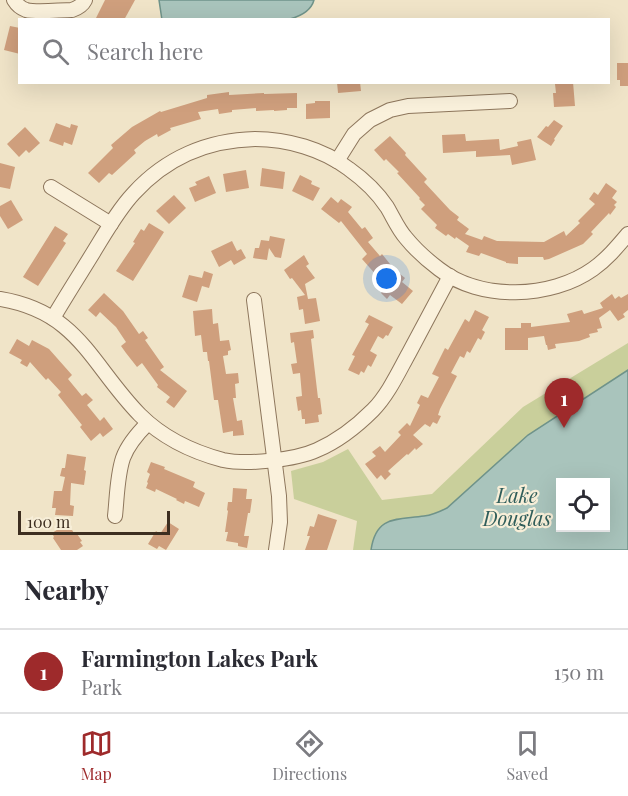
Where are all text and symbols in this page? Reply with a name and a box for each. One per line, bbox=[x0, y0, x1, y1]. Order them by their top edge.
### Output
search box bbox=[18, 18, 610, 84]
icon: search bbox=[39, 35, 72, 68]
text: Search here bbox=[87, 36, 203, 66]
your location bbox=[372, 264, 401, 293]
pin: 1 bbox=[544, 378, 584, 428]
map controls bbox=[556, 478, 610, 532]
button: locate bbox=[556, 478, 610, 532]
water label: Lake Douglas bbox=[482, 481, 551, 531]
scale bar bbox=[18, 508, 170, 536]
text: 100 m bbox=[27, 511, 70, 532]
text: Nearby bbox=[24, 572, 109, 607]
text: Farmington Lakes Park bbox=[81, 643, 318, 673]
text: 1 bbox=[40, 658, 47, 685]
text: 150 m bbox=[554, 658, 604, 685]
text: Park bbox=[81, 673, 122, 700]
tab: Map bbox=[80, 727, 113, 784]
tab: Directions bbox=[272, 727, 347, 784]
tab: Saved bbox=[507, 727, 548, 784]

